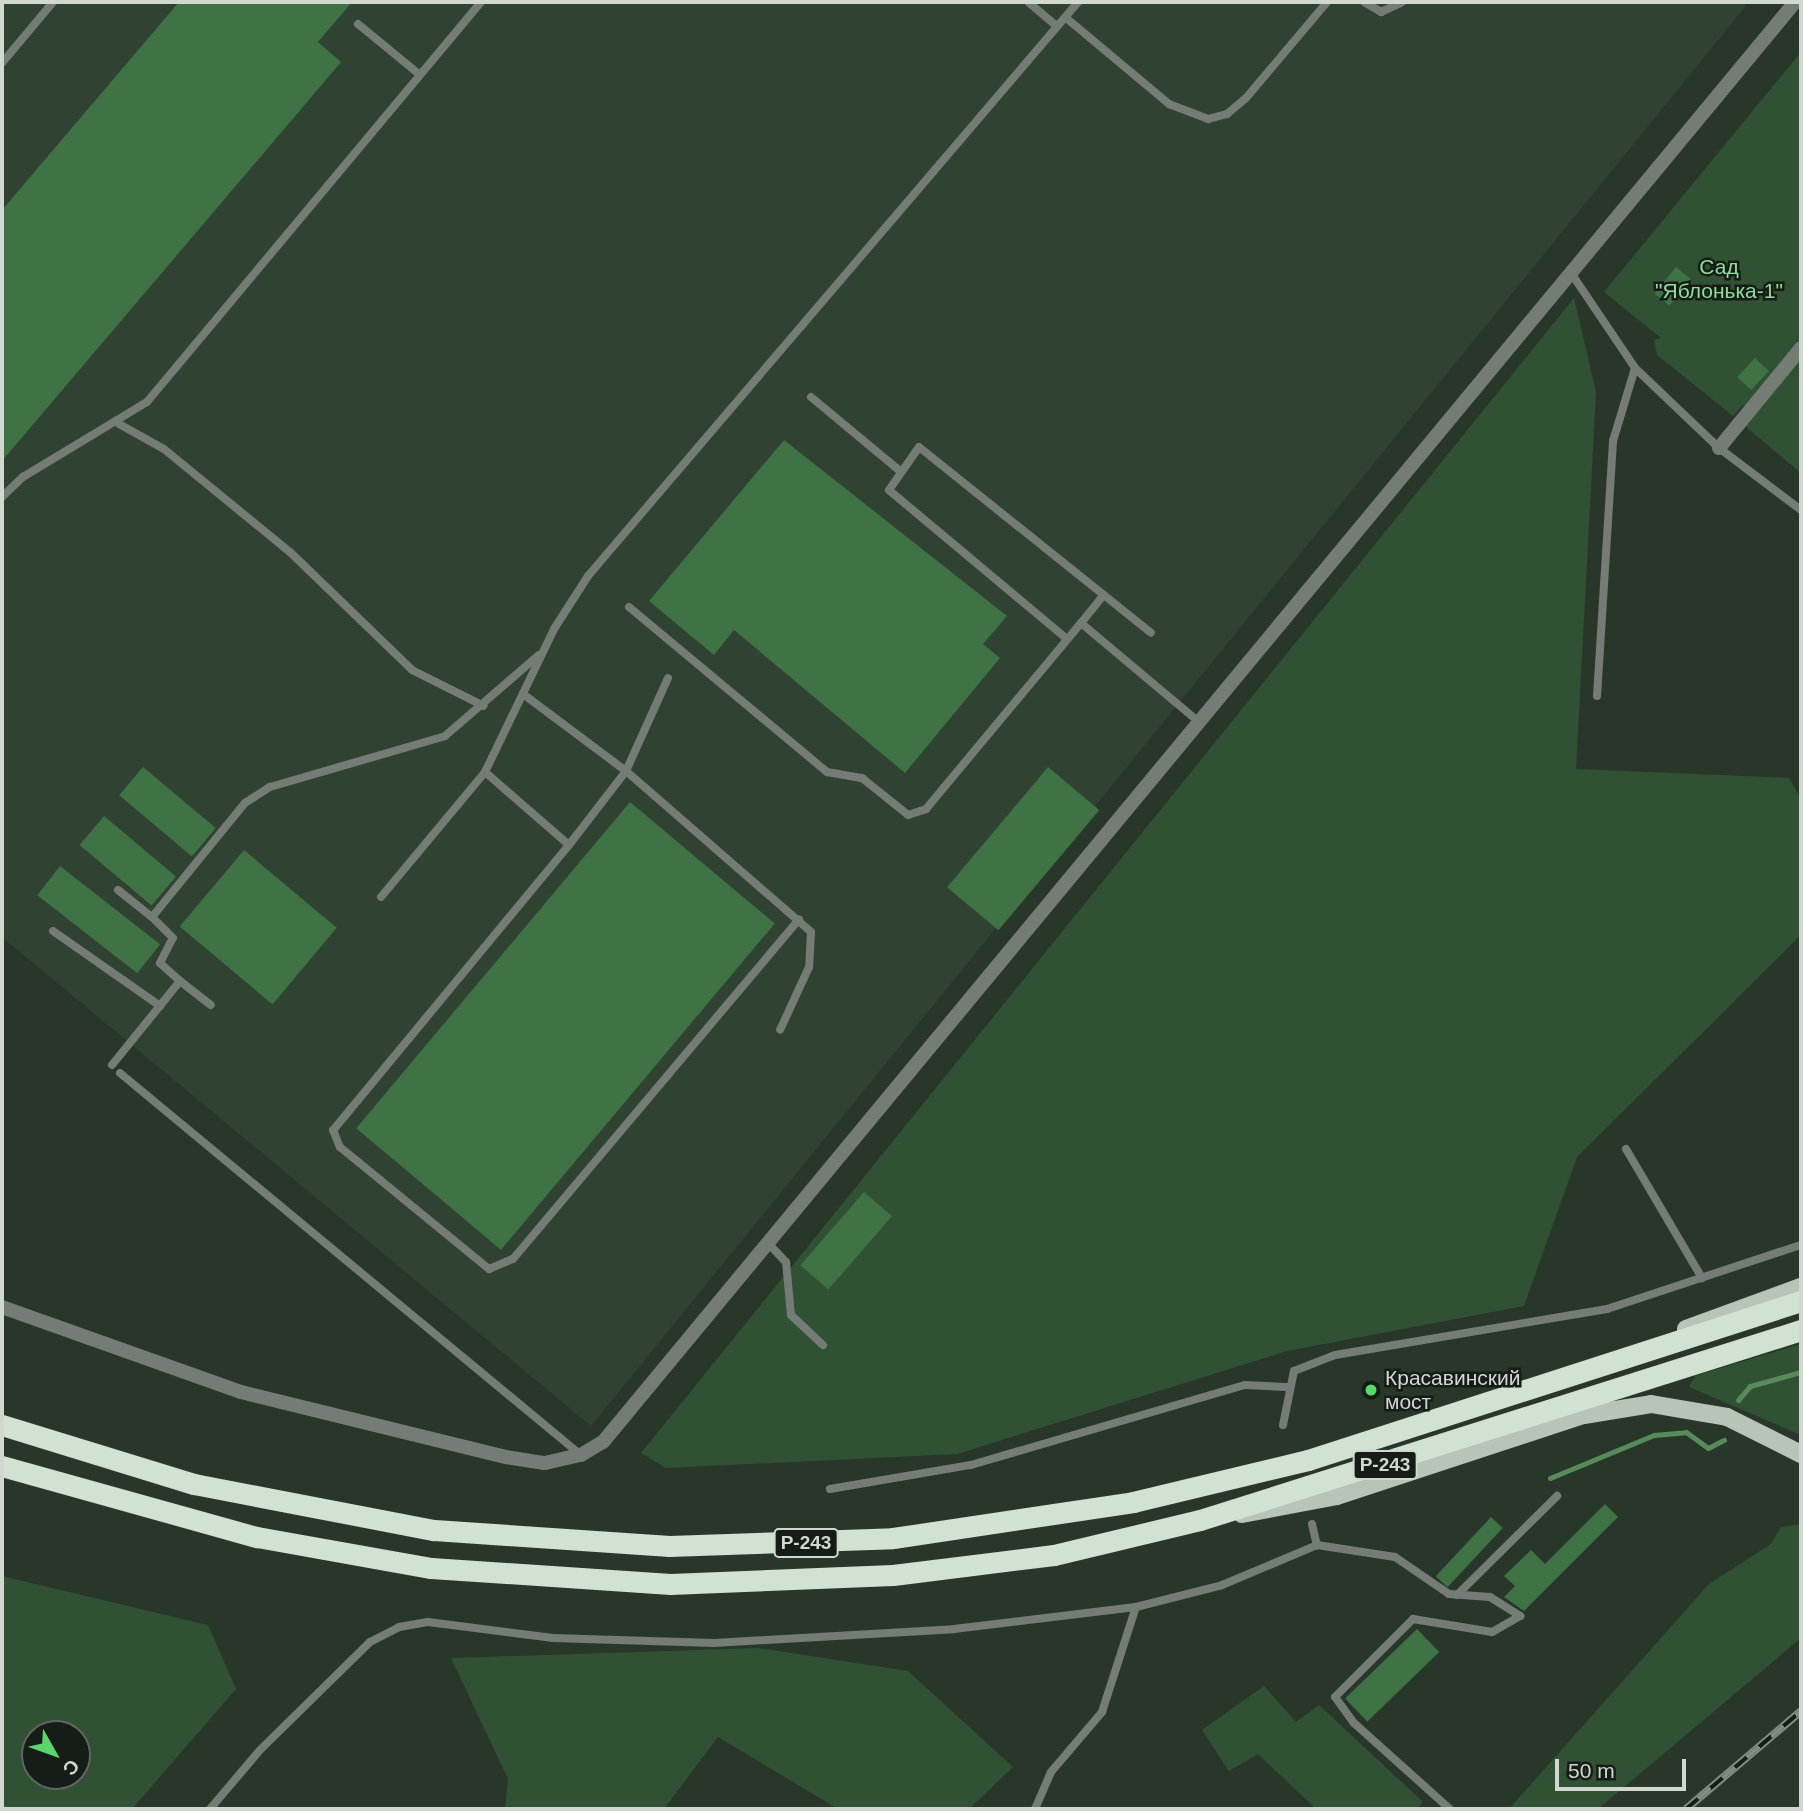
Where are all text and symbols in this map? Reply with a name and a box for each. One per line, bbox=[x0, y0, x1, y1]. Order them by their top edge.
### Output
park label: Сад "Яблонька-1" bbox=[1655, 254, 1783, 304]
place label: Красавинский мост bbox=[1385, 1365, 1520, 1415]
marker: Красавинский мост bbox=[1363, 1382, 1379, 1398]
road number: Р-243 bbox=[1352, 1450, 1418, 1480]
road number: Р-243 bbox=[773, 1527, 839, 1558]
north arrow bbox=[21, 1720, 91, 1790]
scale bar bbox=[1558, 1744, 1689, 1788]
text: С bbox=[58, 1756, 83, 1780]
text: 50 m bbox=[1568, 1759, 1615, 1782]

